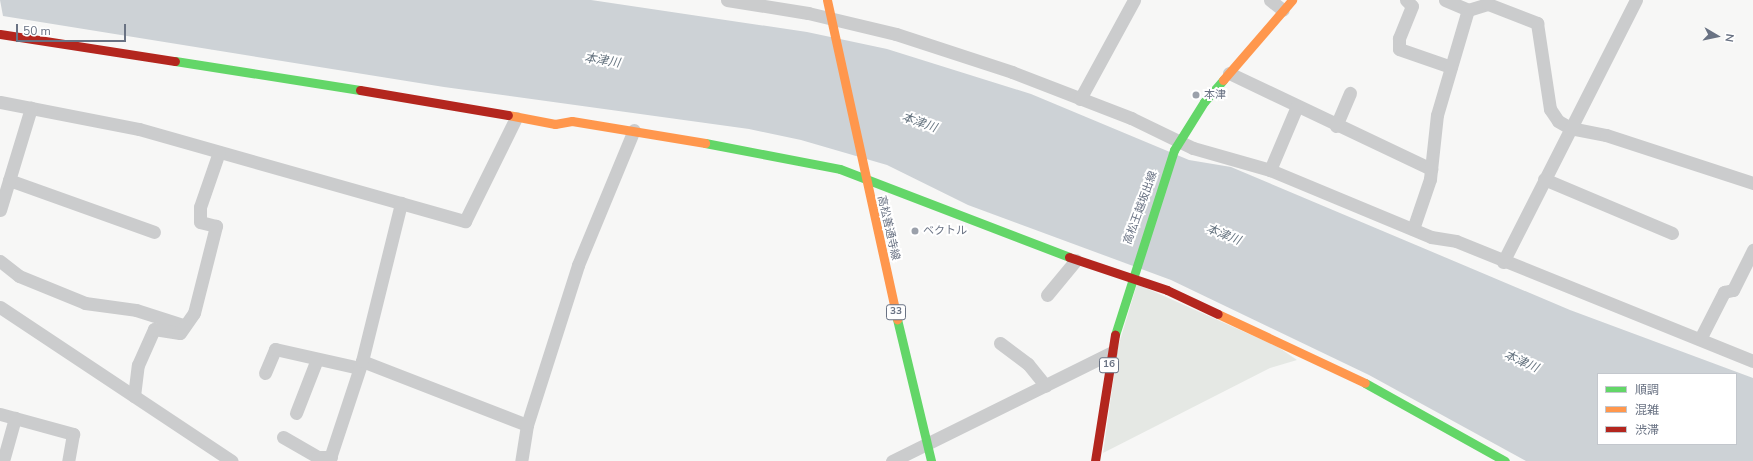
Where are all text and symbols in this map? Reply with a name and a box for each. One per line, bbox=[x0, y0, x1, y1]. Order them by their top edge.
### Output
scale bar bbox=[18, 16, 128, 42]
north arrow bbox=[1697, 16, 1737, 56]
text: 50 m bbox=[23, 23, 51, 39]
text: N bbox=[1721, 33, 1737, 43]
water label: 本津川 bbox=[583, 51, 621, 71]
place label: 本津 bbox=[1204, 88, 1226, 102]
marker: 本津 bbox=[1191, 90, 1201, 100]
water label: 本津川 bbox=[900, 110, 938, 136]
street label: 高松王越坂出線 bbox=[1122, 170, 1160, 246]
street label: 高松善通寺線 bbox=[874, 194, 902, 262]
water label: 本津川 bbox=[1204, 222, 1242, 248]
place label: ベクトル bbox=[923, 224, 967, 238]
marker: ベクトル bbox=[910, 226, 920, 236]
road number: 33 bbox=[886, 304, 906, 320]
water label: 本津川 bbox=[1502, 348, 1540, 376]
road number: 16 bbox=[1099, 357, 1119, 373]
legend bbox=[1597, 373, 1737, 445]
text: 順調 bbox=[1635, 382, 1659, 398]
text: 混雑 bbox=[1635, 402, 1659, 418]
text: 渋滞 bbox=[1635, 422, 1659, 438]

